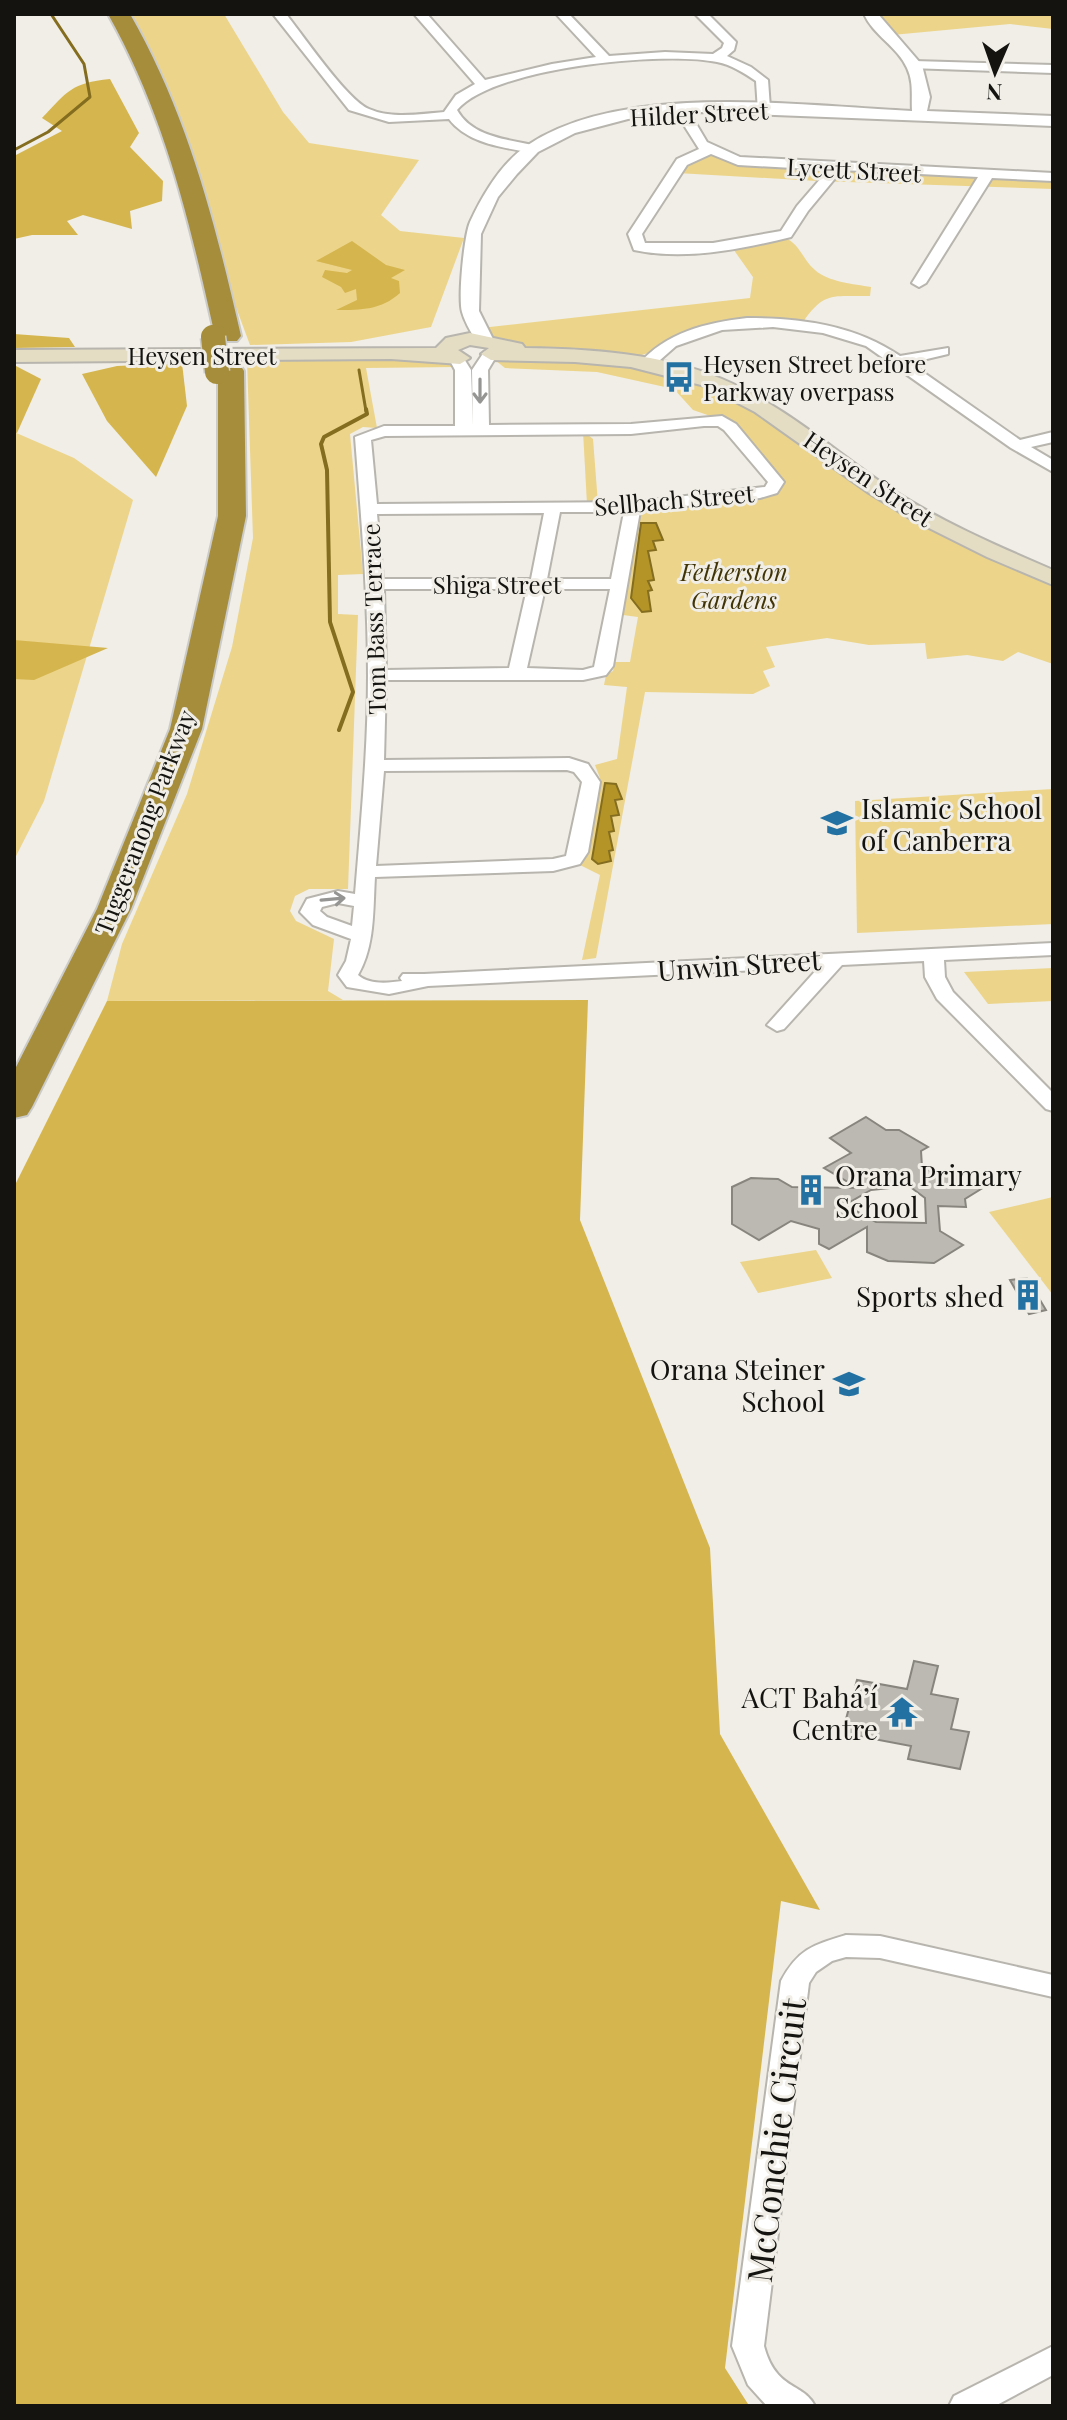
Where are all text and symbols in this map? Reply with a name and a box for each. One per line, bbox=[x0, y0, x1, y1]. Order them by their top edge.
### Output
north arrow bbox=[955, 32, 1035, 112]
text: N bbox=[986, 78, 1003, 108]
street label: Hilder Street bbox=[629, 93, 769, 133]
street label: Lycett Street bbox=[786, 150, 922, 189]
street label: Heysen Street bbox=[127, 339, 277, 371]
place label: Heysen Street before Parkway overpass bbox=[703, 347, 926, 407]
bus stop icon: Heysen Street before Parkway overpass bbox=[662, 360, 696, 394]
one-way arrow bbox=[472, 377, 487, 404]
street label: Heysen Street bbox=[798, 423, 940, 533]
street label: Sellbach Street bbox=[593, 476, 756, 522]
street label: Tom Bass Terrace bbox=[354, 523, 392, 715]
park label: Fetherston Gardens bbox=[679, 555, 788, 615]
street label: Shiga Street bbox=[433, 568, 562, 600]
street label: Tuggeranong Parkway bbox=[86, 705, 202, 939]
place label: Islamic School of Canberra bbox=[861, 789, 1042, 858]
school or university icon: Islamic School of Canberra bbox=[820, 806, 854, 840]
one-way arrow bbox=[319, 891, 346, 906]
street label: Unwin Street bbox=[656, 940, 823, 988]
place label: Orana Primary School bbox=[835, 1156, 1022, 1225]
building icon: Orana Primary School bbox=[794, 1173, 828, 1207]
place label: Sports shed bbox=[856, 1277, 1004, 1314]
building icon: Sports shed bbox=[1011, 1278, 1045, 1312]
place label: Orana Steiner School bbox=[650, 1350, 826, 1419]
school or university icon: Orana Steiner School bbox=[832, 1367, 866, 1401]
place label: ACT Bahá’í Centre bbox=[741, 1678, 878, 1747]
temple icon: ACT Bahá’í Centre bbox=[885, 1695, 919, 1729]
street label: McConchie Circuit bbox=[735, 1994, 815, 2285]

